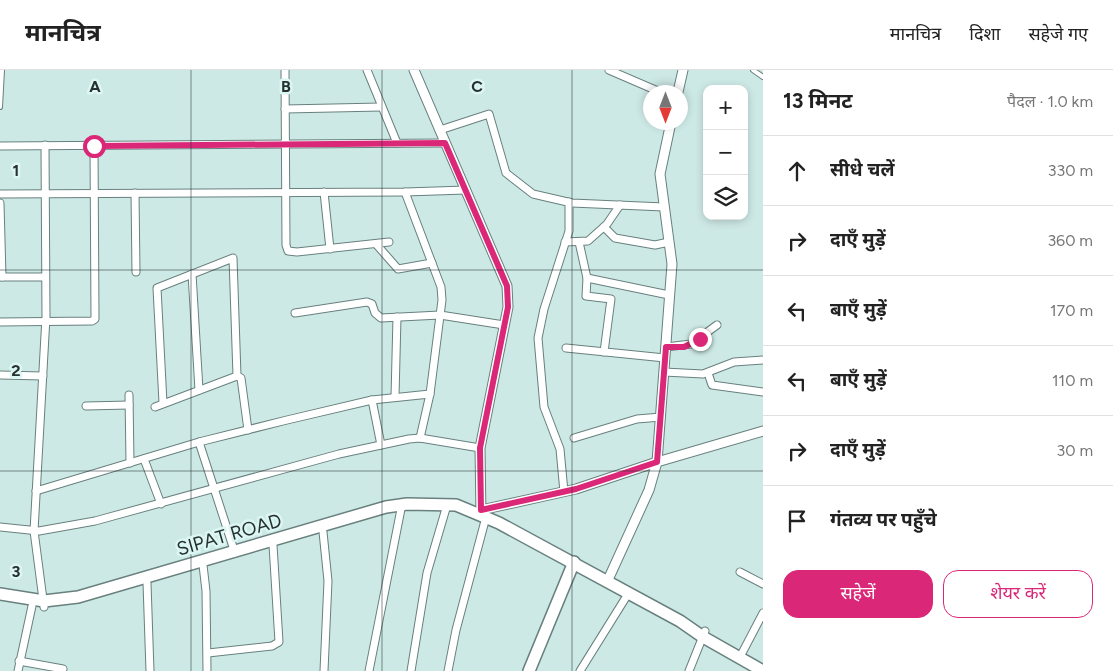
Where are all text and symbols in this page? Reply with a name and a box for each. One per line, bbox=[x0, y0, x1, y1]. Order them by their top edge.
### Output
text: मानचित्र bbox=[25, 18, 101, 47]
text: मानचित्र bbox=[890, 23, 941, 45]
text: दिशा bbox=[969, 23, 1000, 45]
text: सहेजे गए bbox=[1028, 23, 1088, 45]
text: A bbox=[89, 77, 101, 96]
text: B bbox=[281, 77, 291, 96]
text: C bbox=[471, 77, 483, 96]
north arrow bbox=[643, 85, 688, 130]
map controls bbox=[703, 85, 748, 220]
button: + bbox=[703, 85, 748, 130]
text: 13 मिनट bbox=[783, 88, 853, 113]
text: पैदल · 1.0 km bbox=[1007, 92, 1093, 111]
button: − bbox=[703, 130, 748, 175]
route start bbox=[83, 135, 106, 158]
icon: ahead bbox=[783, 157, 811, 185]
text: सीधे चलें bbox=[830, 158, 894, 181]
text: 1 bbox=[13, 161, 19, 180]
text: 330 m bbox=[1048, 161, 1093, 180]
button: layers bbox=[703, 175, 748, 220]
icon: right bbox=[783, 227, 811, 255]
text: दाएँ मुड़ें bbox=[830, 228, 886, 251]
text: 360 m bbox=[1047, 231, 1093, 250]
icon: left bbox=[783, 297, 811, 325]
text: बाएँ मुड़ें bbox=[830, 298, 887, 321]
text: 170 m bbox=[1050, 301, 1093, 320]
route end bbox=[689, 328, 712, 351]
text: 2 bbox=[11, 361, 21, 380]
icon: left bbox=[783, 367, 811, 395]
text: बाएँ मुड़ें bbox=[830, 368, 887, 391]
text: 110 m bbox=[1052, 371, 1093, 390]
icon: right bbox=[783, 437, 811, 465]
text: दाएँ मुड़ें bbox=[830, 438, 886, 461]
text: 30 m bbox=[1056, 441, 1093, 460]
icon: arrive bbox=[783, 507, 811, 535]
text: गंतव्य पर पहुँचे bbox=[830, 508, 937, 531]
street label: SIPAT ROAD bbox=[174, 509, 284, 560]
text: 3 bbox=[12, 562, 21, 581]
button: सहेजें bbox=[783, 570, 933, 618]
button: शेयर करें bbox=[943, 570, 1093, 618]

